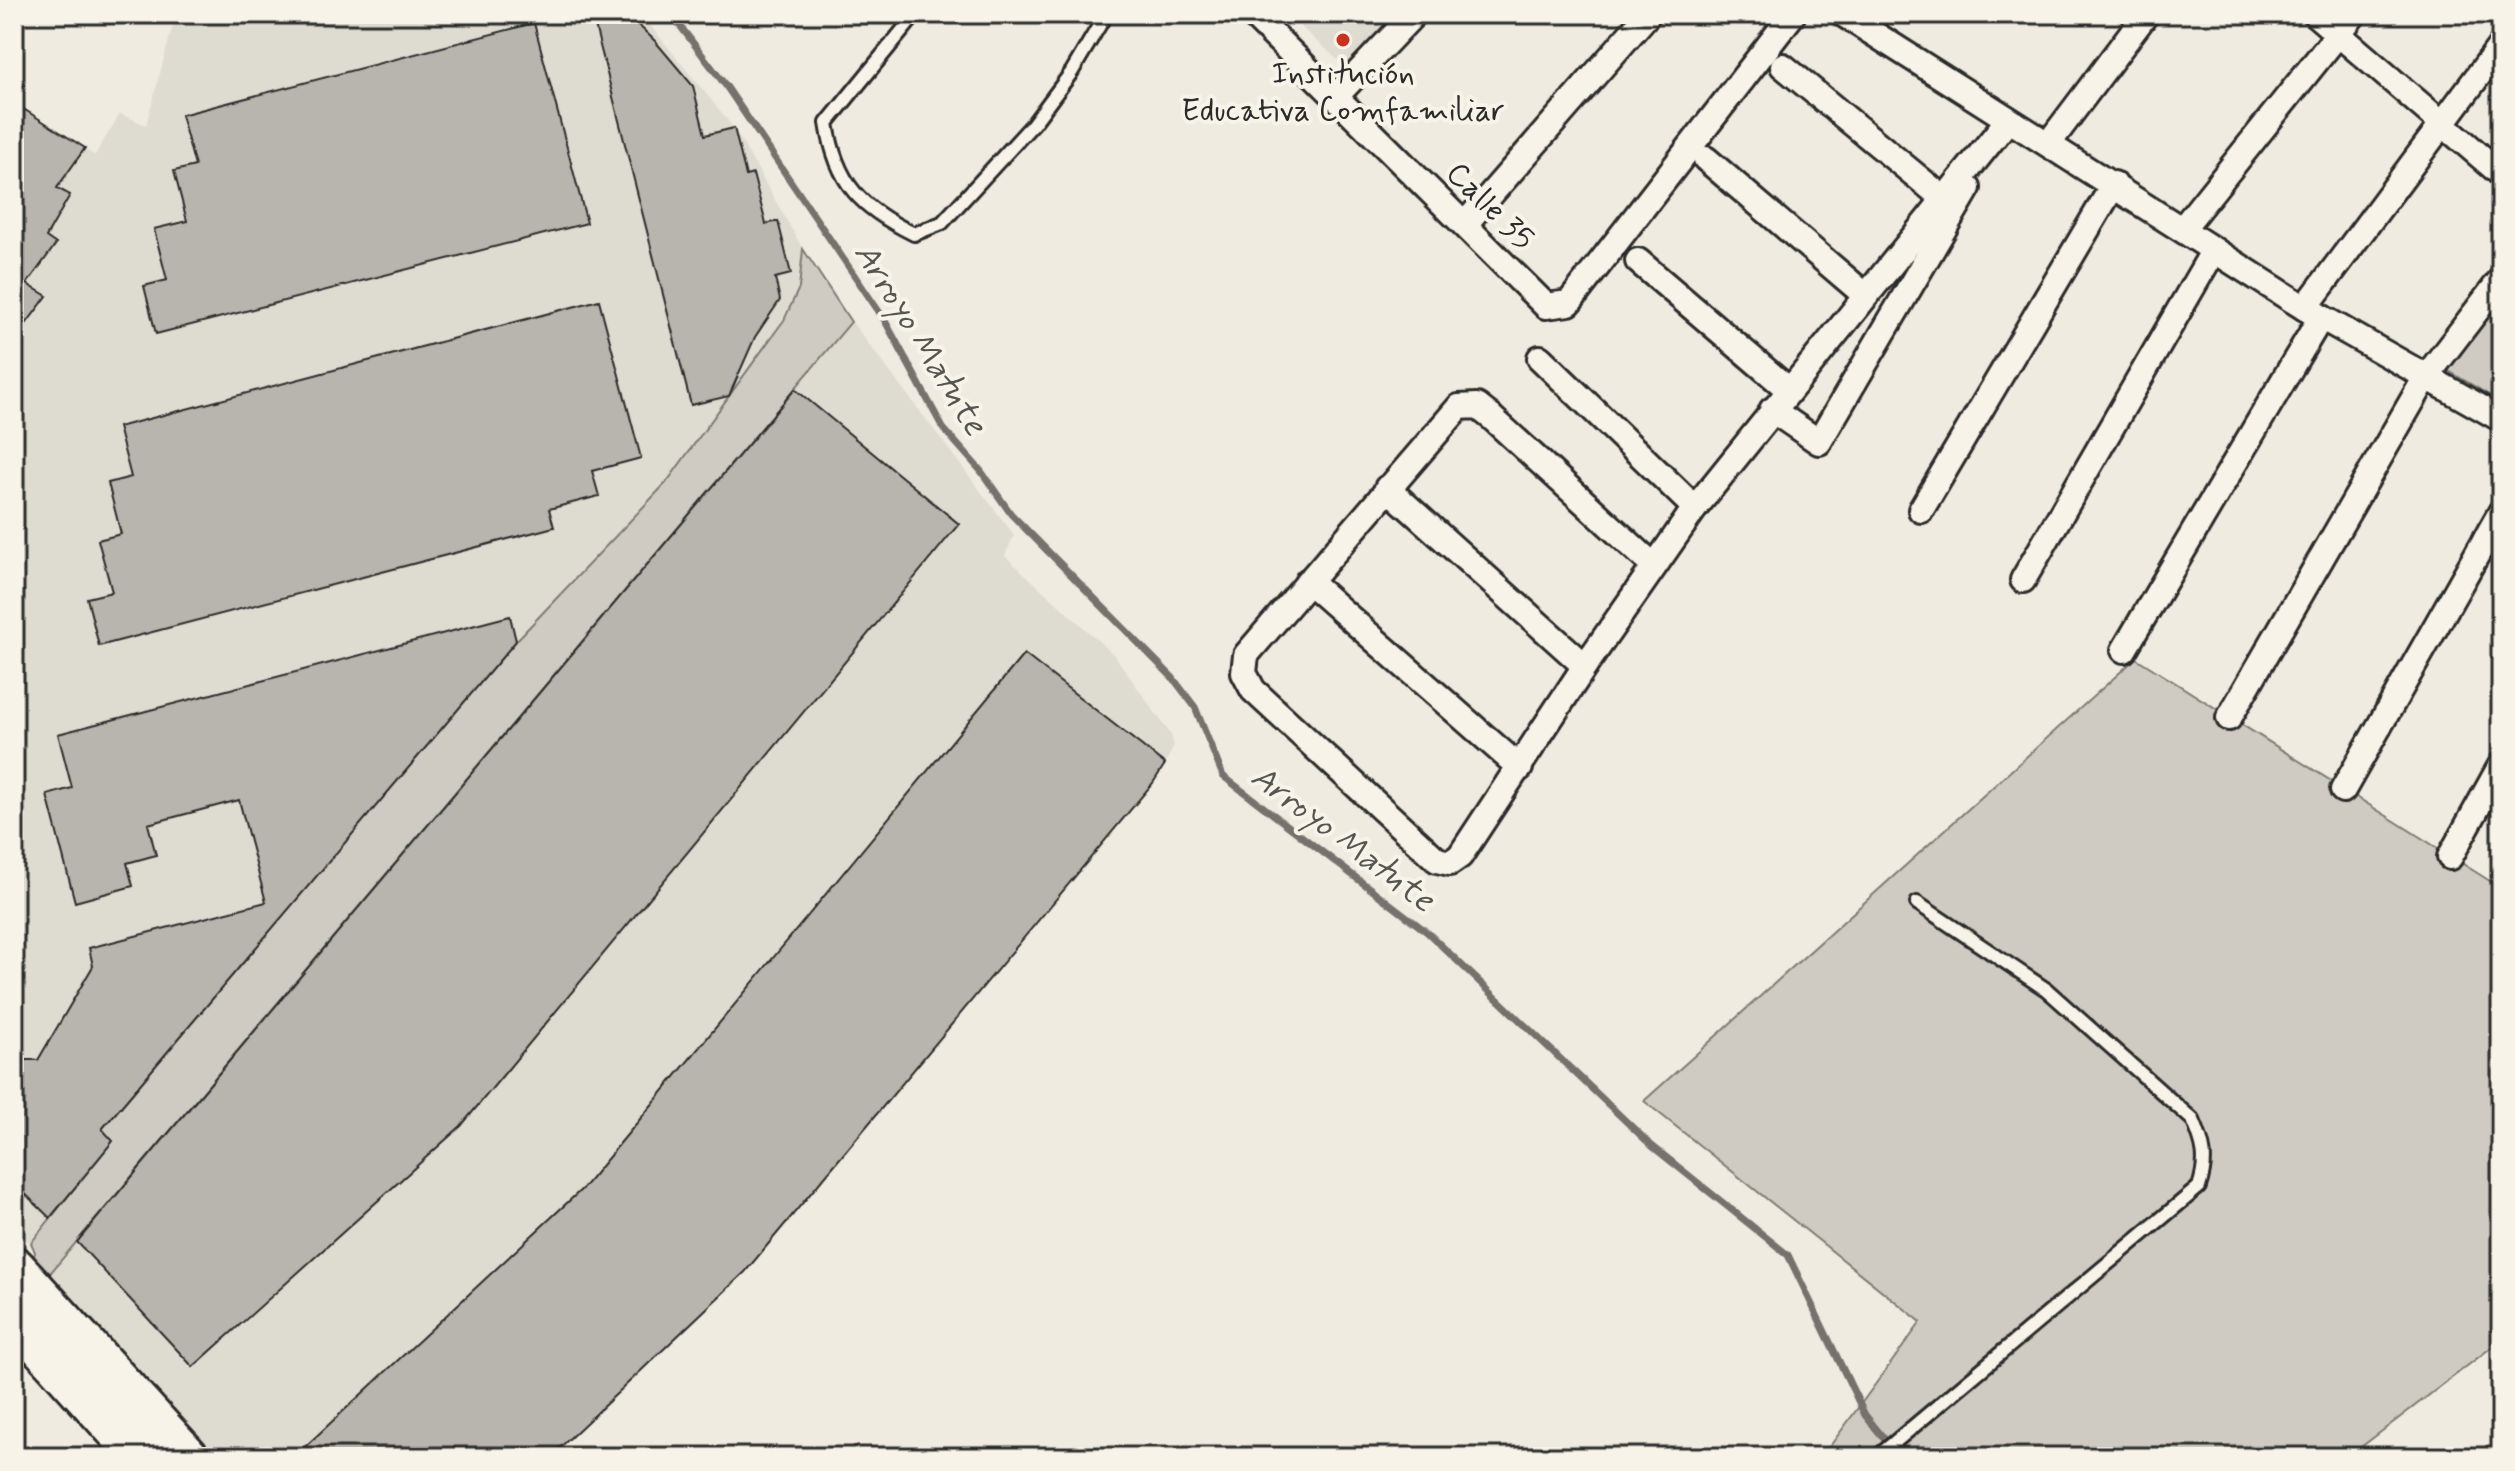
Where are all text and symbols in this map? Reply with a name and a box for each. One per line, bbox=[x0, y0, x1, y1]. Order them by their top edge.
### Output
marker: Institución Educativa Comfamiliar bbox=[1334, 31, 1352, 49]
place label: Institución Educativa Comfamiliar bbox=[1181, 53, 1505, 132]
street label: Calle 35 bbox=[1436, 153, 1543, 260]
water label: Arroyo Matute bbox=[843, 234, 998, 445]
water label: Arroyo Matute bbox=[1241, 755, 1445, 924]

